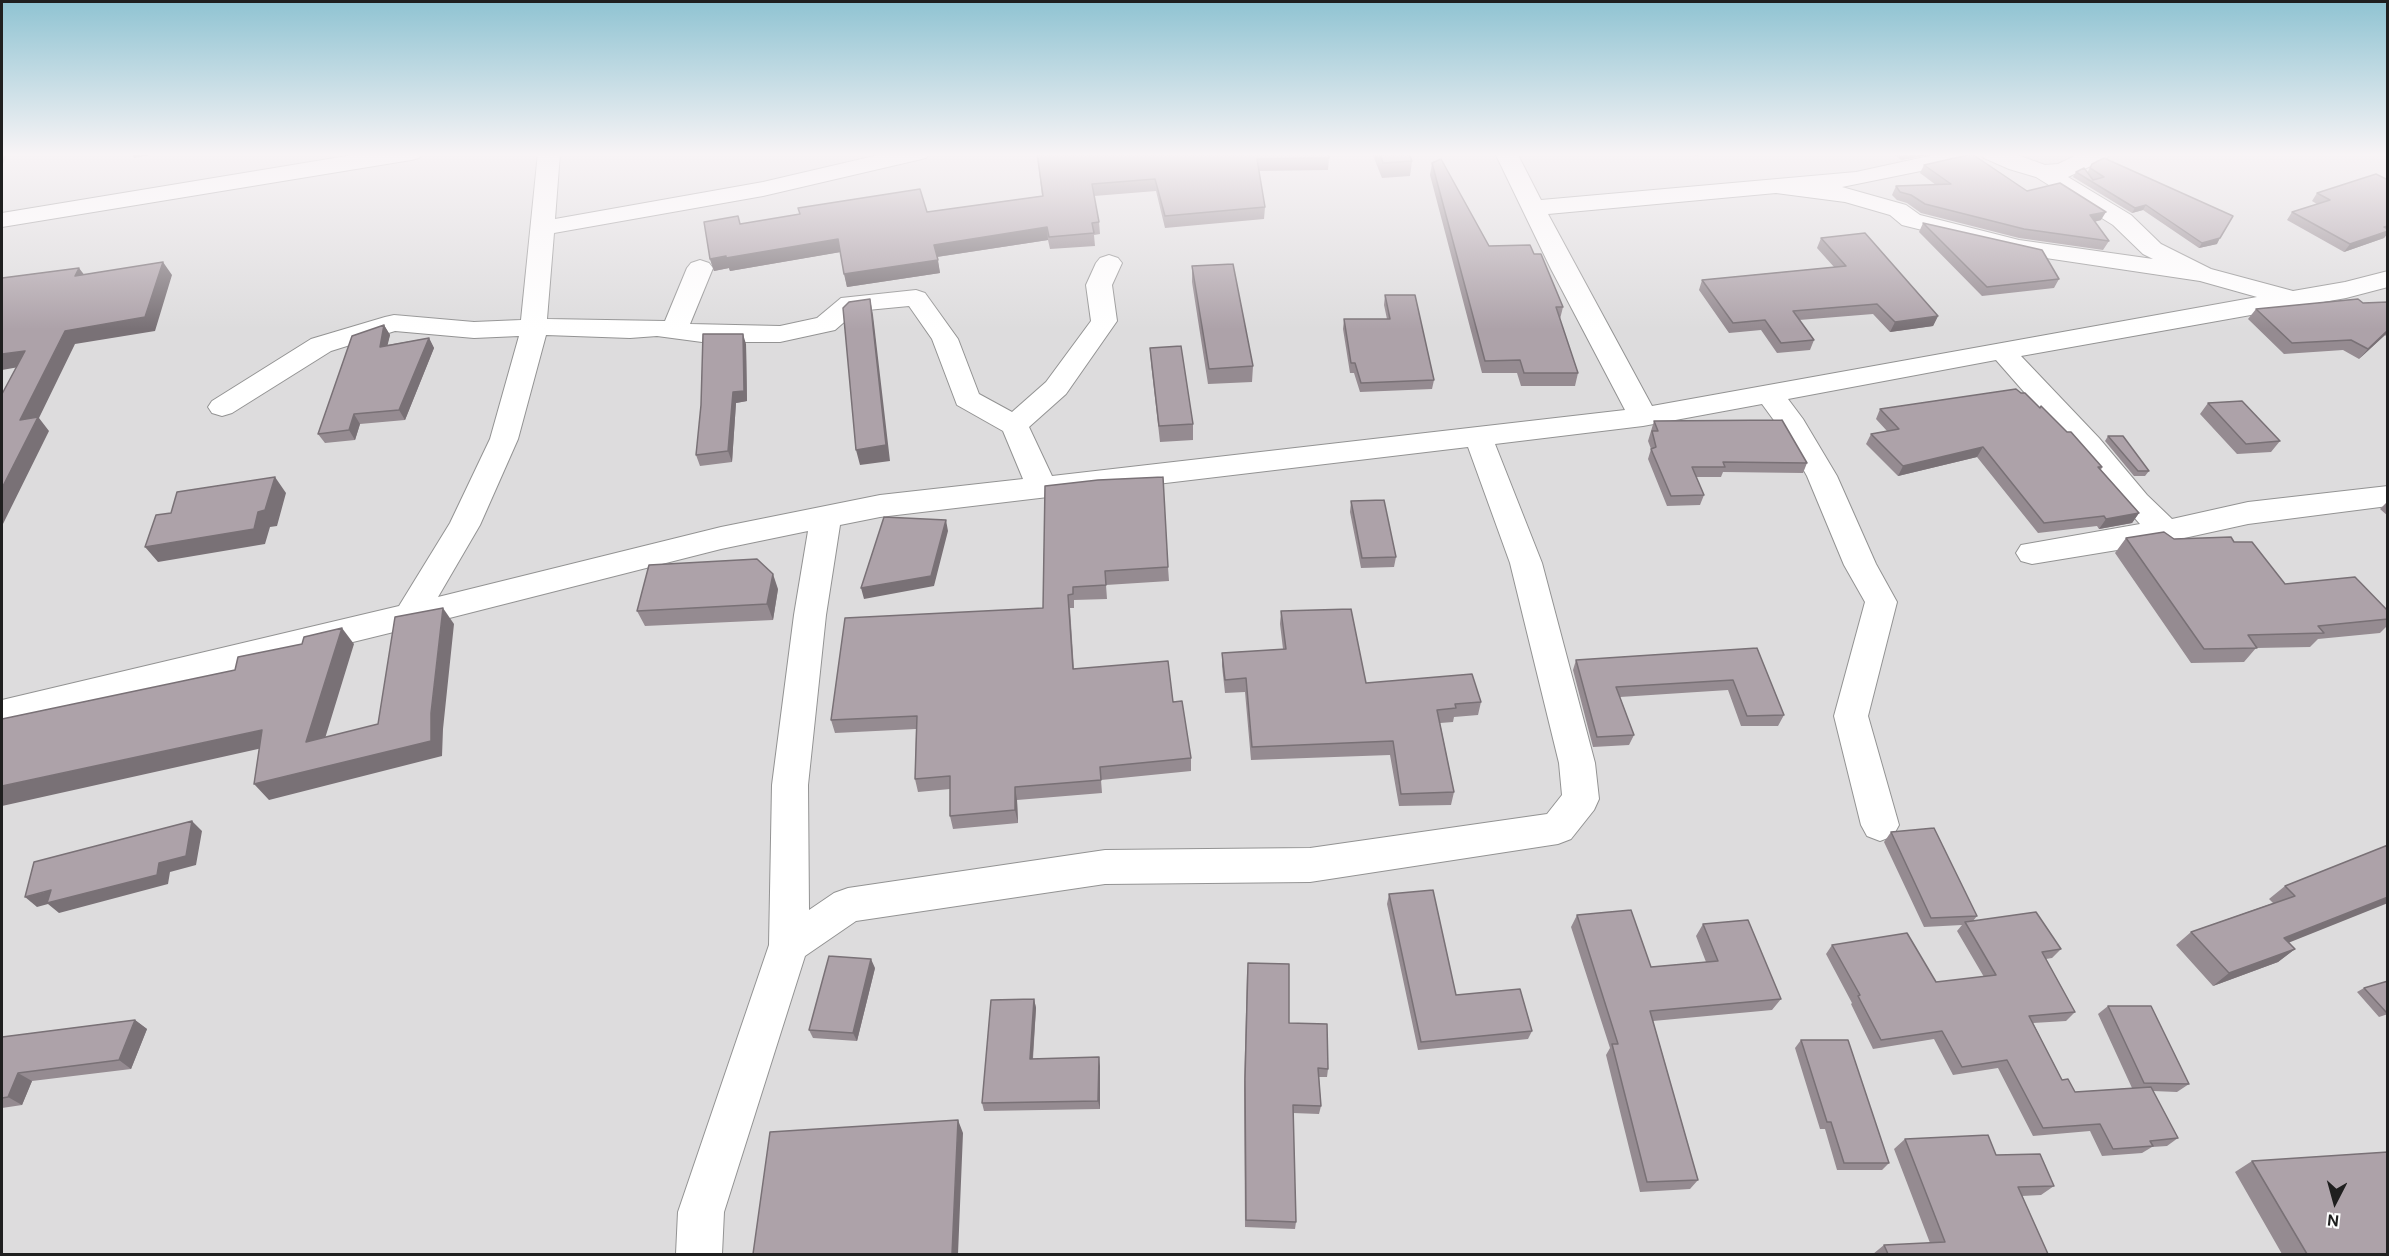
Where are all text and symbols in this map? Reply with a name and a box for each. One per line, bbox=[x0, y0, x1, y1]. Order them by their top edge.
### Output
north arrow bbox=[2305, 1172, 2365, 1232]
text: N bbox=[2326, 1209, 2340, 1231]

